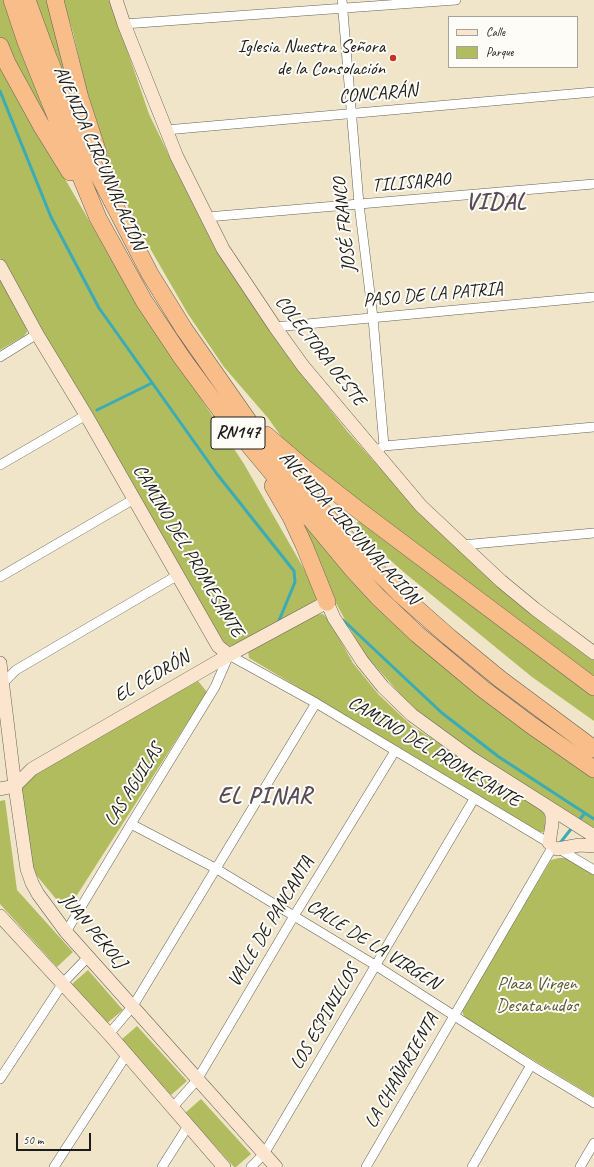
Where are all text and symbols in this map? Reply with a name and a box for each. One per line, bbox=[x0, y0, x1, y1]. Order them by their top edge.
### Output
legend bbox=[448, 16, 578, 68]
text: Calle bbox=[486, 24, 505, 40]
place label: Iglesia Nuestra Señora de la Consolación bbox=[238, 36, 385, 80]
text: Parque bbox=[486, 44, 514, 60]
marker: Iglesia Nuestra Señora de la Consolación bbox=[388, 53, 398, 63]
street label: AVENIDA CIRCUNVALACIÓN bbox=[48, 63, 150, 253]
street label: CONCARÁN bbox=[338, 79, 418, 109]
street label: TILISARAO bbox=[371, 168, 451, 198]
street label: JOSÉ FRANCO bbox=[329, 176, 361, 274]
district label: VIDAL bbox=[466, 189, 526, 217]
street label: PASO DE LA PATRIA bbox=[362, 278, 504, 312]
street label: COLECTORA OESTE bbox=[270, 291, 370, 411]
road number: RN147 bbox=[211, 417, 265, 449]
street label: AVENIDA CIRCUNVALACIÓN bbox=[274, 446, 424, 610]
street label: CAMINO DEL PROMESANTE bbox=[127, 461, 249, 641]
street label: EL CEDRÓN bbox=[111, 646, 193, 708]
street label: CAMINO DEL PROMESANTE bbox=[344, 691, 524, 813]
street label: LAS AGUILAS bbox=[100, 740, 168, 830]
district label: EL PINAR bbox=[219, 783, 311, 811]
street label: VALLE DE PANCANTA bbox=[223, 853, 319, 991]
street label: JUAN PEKOLJ bbox=[55, 889, 131, 973]
street label: CALLE DE LA VIRGEN bbox=[302, 895, 444, 995]
street label: LOS ESPINILLOS bbox=[286, 960, 364, 1074]
park label: Plaza Virgen Desatanudos bbox=[496, 973, 578, 1017]
street label: LA CHAÑARIENTA bbox=[360, 1010, 444, 1132]
scale bar bbox=[18, 1125, 93, 1151]
text: 50 m bbox=[23, 1132, 43, 1148]

